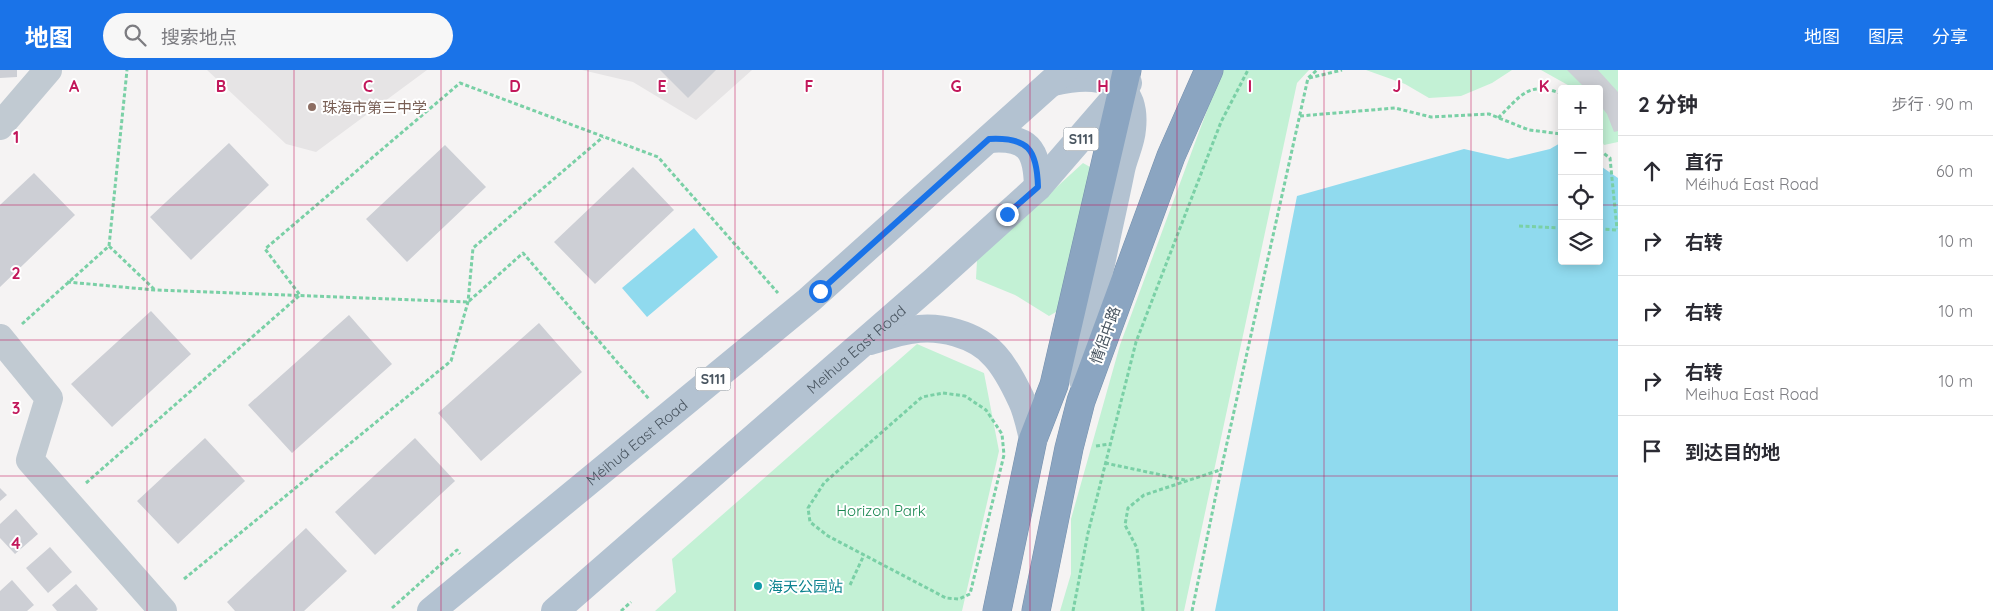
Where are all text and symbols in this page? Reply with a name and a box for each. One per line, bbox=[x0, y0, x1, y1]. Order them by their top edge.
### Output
search box bbox=[103, 13, 453, 58]
icon: search bbox=[121, 21, 149, 49]
text: 地图 bbox=[25, 22, 73, 52]
text: 搜索地点 bbox=[161, 25, 237, 49]
text: 地图 bbox=[1804, 25, 1840, 48]
text: 图层 bbox=[1868, 25, 1904, 48]
text: 分享 bbox=[1932, 25, 1968, 48]
text: A bbox=[69, 76, 80, 96]
text: B bbox=[216, 76, 226, 96]
text: C bbox=[363, 76, 373, 96]
text: D bbox=[509, 76, 521, 96]
text: E bbox=[657, 76, 667, 96]
text: F bbox=[805, 76, 814, 96]
text: G bbox=[950, 76, 962, 96]
text: H bbox=[1097, 76, 1109, 96]
text: I bbox=[1248, 76, 1252, 96]
text: J bbox=[1393, 76, 1401, 96]
text: K bbox=[1539, 76, 1549, 96]
map controls bbox=[1558, 85, 1603, 265]
button: + bbox=[1558, 85, 1603, 130]
text: 2 分钟 bbox=[1638, 91, 1698, 117]
text: 步行 · 90 m bbox=[1892, 94, 1973, 114]
place label: 珠海市第三中学 bbox=[322, 98, 427, 117]
marker: 珠海市第三中学 bbox=[306, 101, 318, 113]
text: 1 bbox=[13, 127, 19, 147]
road number: S111 bbox=[1064, 128, 1098, 150]
button: − bbox=[1558, 130, 1603, 175]
text: 直行 bbox=[1685, 150, 1723, 174]
icon: ahead bbox=[1638, 157, 1666, 185]
text: 60 m bbox=[1936, 161, 1973, 181]
text: Méihuá East Road bbox=[1685, 174, 1819, 194]
button: locate bbox=[1558, 175, 1603, 220]
route end bbox=[996, 203, 1019, 226]
button: layers bbox=[1558, 220, 1603, 265]
icon: right bbox=[1638, 227, 1666, 255]
text: 右转 bbox=[1685, 230, 1723, 254]
text: 10 m bbox=[1939, 231, 1973, 251]
text: 2 bbox=[11, 263, 21, 283]
route start bbox=[809, 280, 832, 303]
icon: right bbox=[1638, 297, 1666, 325]
text: 右转 bbox=[1685, 300, 1723, 324]
street label: Meihua East Road bbox=[802, 301, 909, 397]
text: 10 m bbox=[1939, 301, 1973, 321]
street label: 情侶中路 bbox=[1086, 304, 1124, 366]
text: 右转 bbox=[1685, 360, 1723, 384]
icon: right bbox=[1638, 367, 1666, 395]
road number: S111 bbox=[696, 368, 730, 390]
text: 10 m bbox=[1939, 371, 1973, 391]
text: Meihua East Road bbox=[1685, 384, 1819, 404]
street label: Méihuá East Road bbox=[582, 395, 691, 489]
text: 3 bbox=[12, 398, 20, 418]
icon: arrive bbox=[1638, 437, 1666, 465]
text: 到达目的地 bbox=[1685, 440, 1780, 464]
park label: Horizon Park bbox=[836, 501, 926, 520]
text: 4 bbox=[11, 533, 21, 553]
place label: 海天公园站 bbox=[768, 577, 843, 596]
marker: 海天公园站 bbox=[752, 580, 764, 592]

